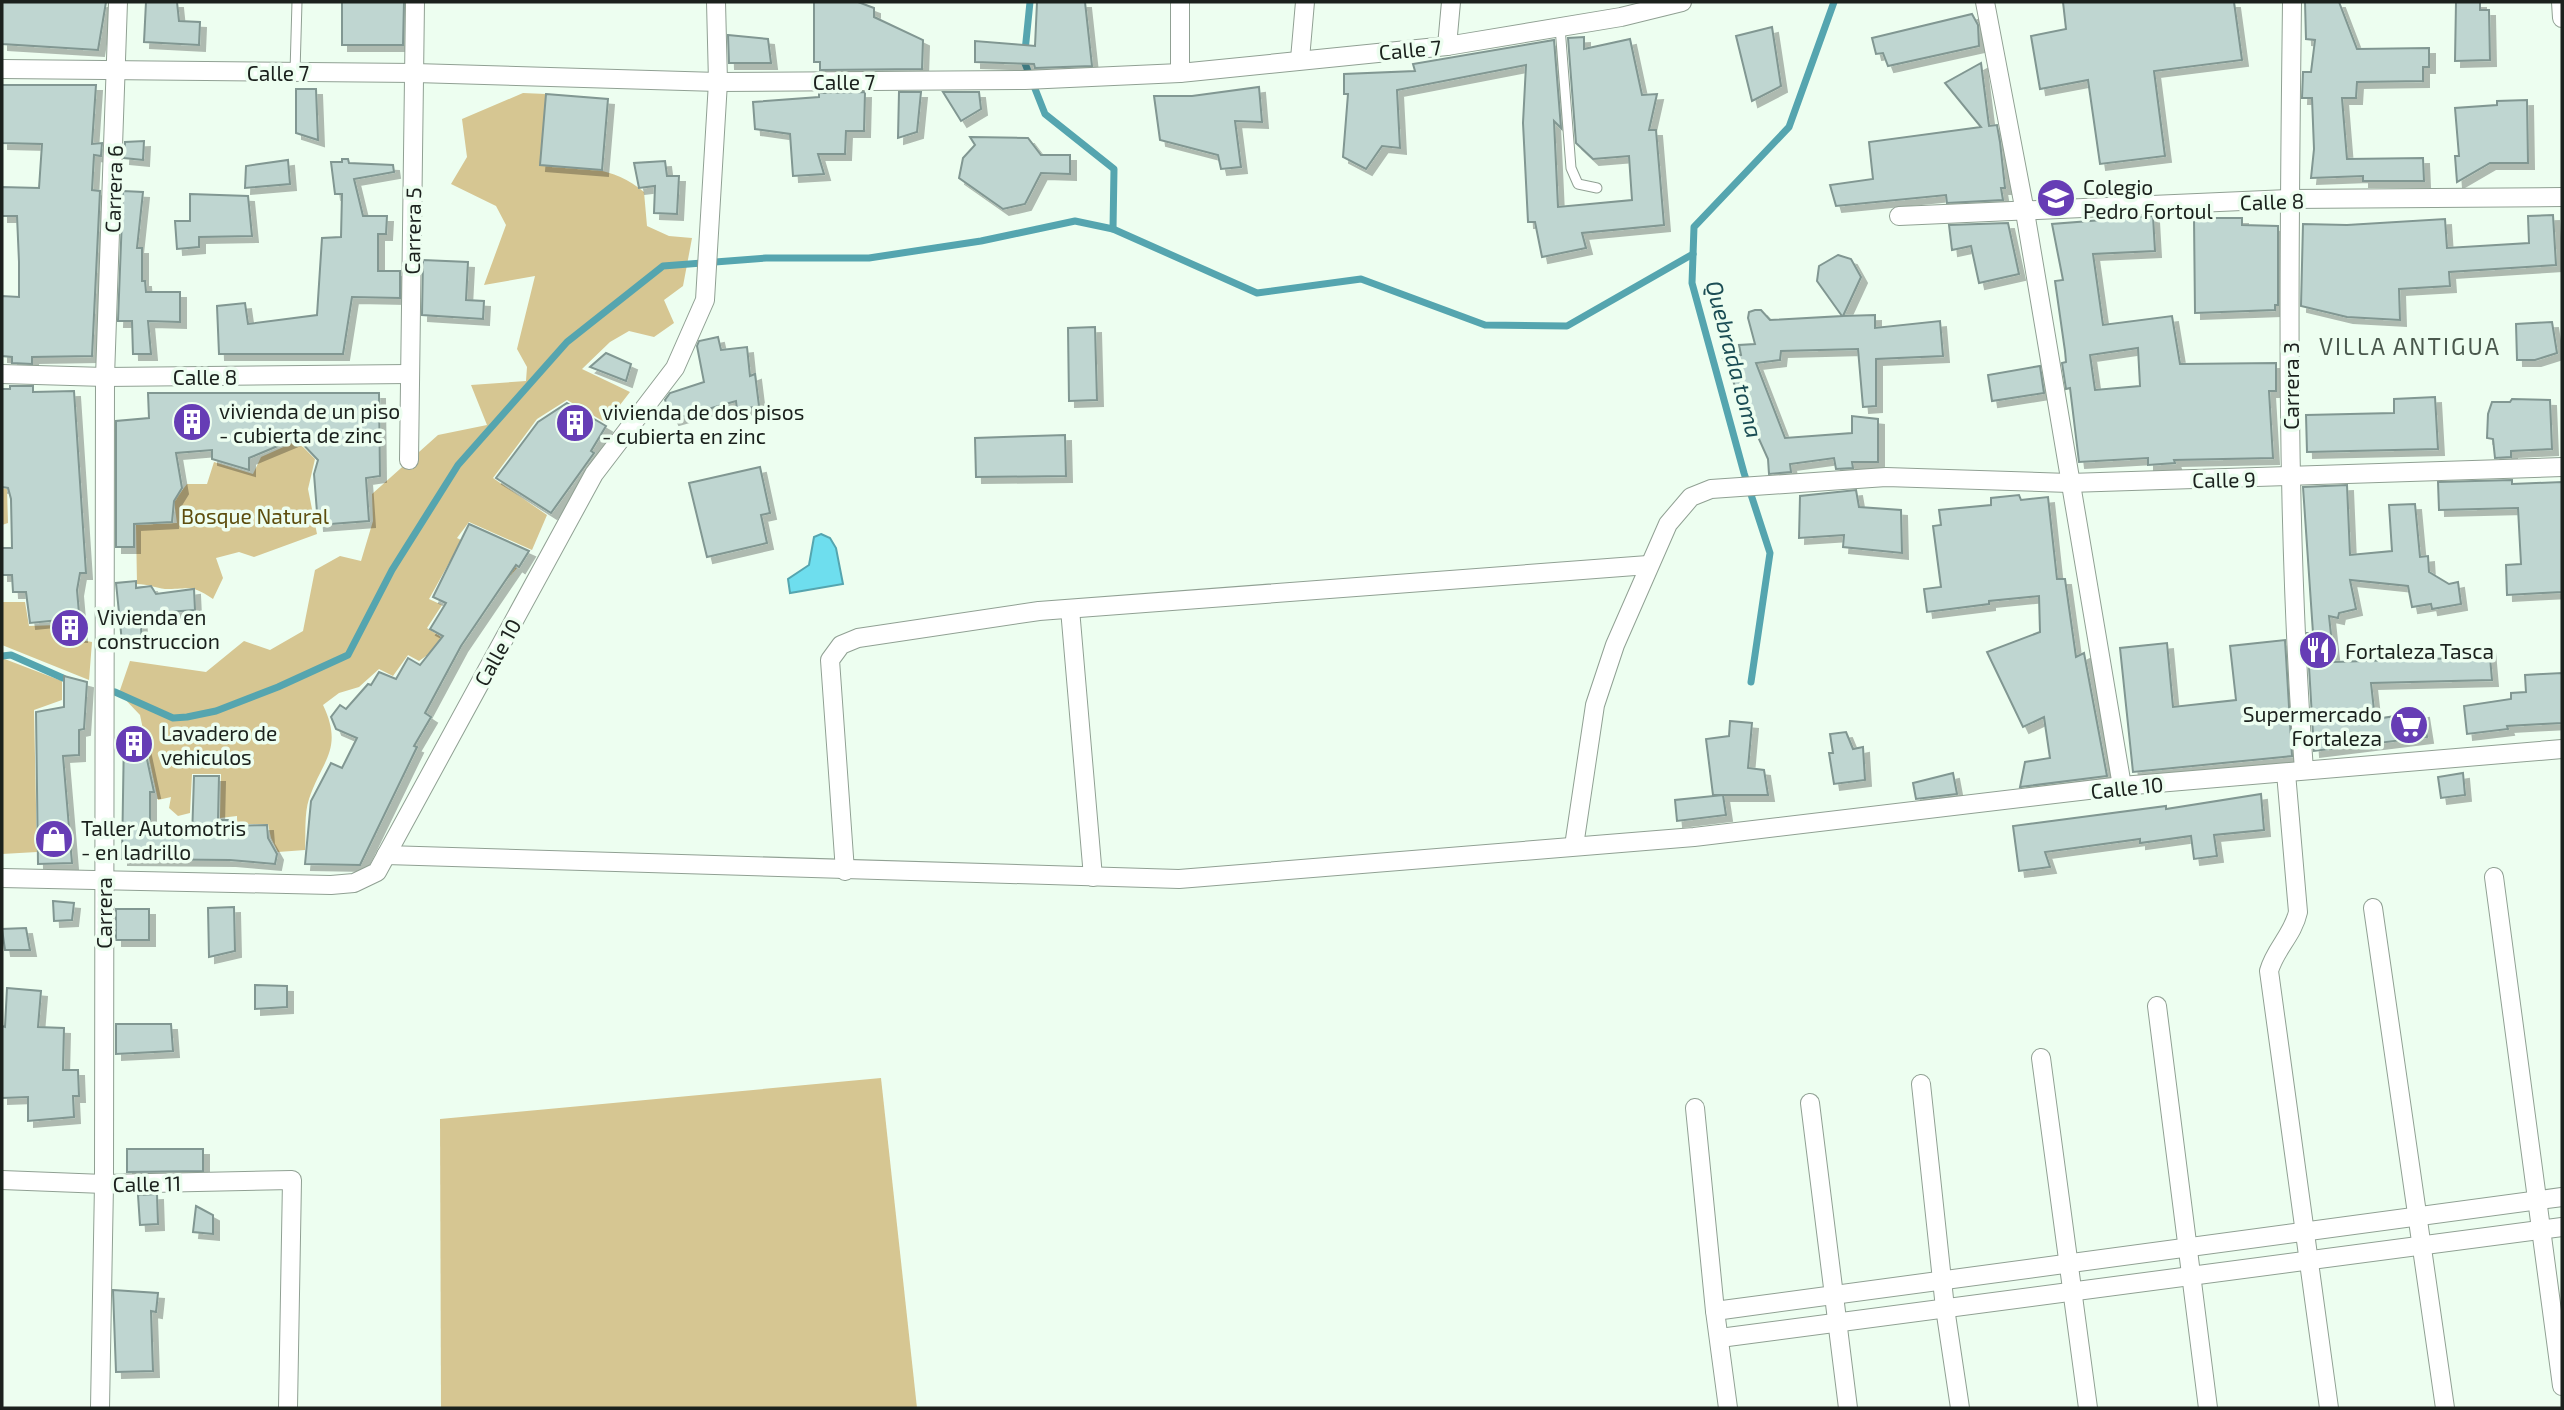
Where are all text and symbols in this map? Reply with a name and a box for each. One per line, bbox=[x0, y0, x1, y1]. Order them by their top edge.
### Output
street label: Calle 7 bbox=[1378, 34, 1443, 64]
street label: Calle 7 bbox=[247, 60, 310, 85]
street label: Calle 7 bbox=[813, 69, 876, 94]
street label: Carrera 6 bbox=[99, 145, 127, 233]
place label: Colegio Pedro Fortoul bbox=[2083, 174, 2214, 223]
school or university icon: Colegio Pedro Fortoul bbox=[2035, 177, 2077, 219]
street label: Carrera 5 bbox=[399, 187, 425, 275]
street label: Calle 8 bbox=[2239, 187, 2305, 215]
water label: Quebrada toma bbox=[1701, 277, 1769, 441]
district label: VILLA ANTIGUA bbox=[2319, 332, 2501, 360]
street label: Carrera 3 bbox=[2278, 342, 2303, 430]
street label: Calle 8 bbox=[173, 364, 237, 389]
place label: vivienda de un piso - cubierta de zinc bbox=[219, 398, 400, 447]
place label: vivienda de dos pisos - cubierta en zinc bbox=[602, 399, 804, 448]
building icon: vivienda de un piso - cubierta de zinc bbox=[171, 401, 213, 443]
building icon: vivienda de dos pisos - cubierta en zinc bbox=[554, 402, 596, 444]
street label: Calle 9 bbox=[2192, 466, 2256, 492]
park label: Bosque Natural bbox=[181, 503, 330, 528]
place label: Vivienda en construccion bbox=[97, 604, 220, 653]
building icon: Vivienda en construccion bbox=[49, 607, 91, 649]
street label: Calle 10 bbox=[468, 614, 526, 690]
restaurant icon: Fortaleza Tasca bbox=[2297, 629, 2339, 671]
place label: Fortaleza Tasca bbox=[2345, 638, 2494, 663]
place label: Supermercado Fortaleza bbox=[2243, 701, 2382, 750]
supermarket icon: Supermercado Fortaleza bbox=[2388, 704, 2430, 746]
place label: Lavadero de vehiculos bbox=[161, 720, 277, 769]
building icon: Lavadero de vehiculos bbox=[113, 723, 155, 765]
street label: Calle 10 bbox=[2089, 771, 2165, 803]
place label: Taller Automotris - en ladrillo bbox=[81, 815, 246, 864]
shop icon: Taller Automotris - en ladrillo bbox=[33, 818, 75, 860]
street label: Carrera bbox=[91, 877, 116, 949]
street label: Calle 11 bbox=[112, 1170, 182, 1196]

